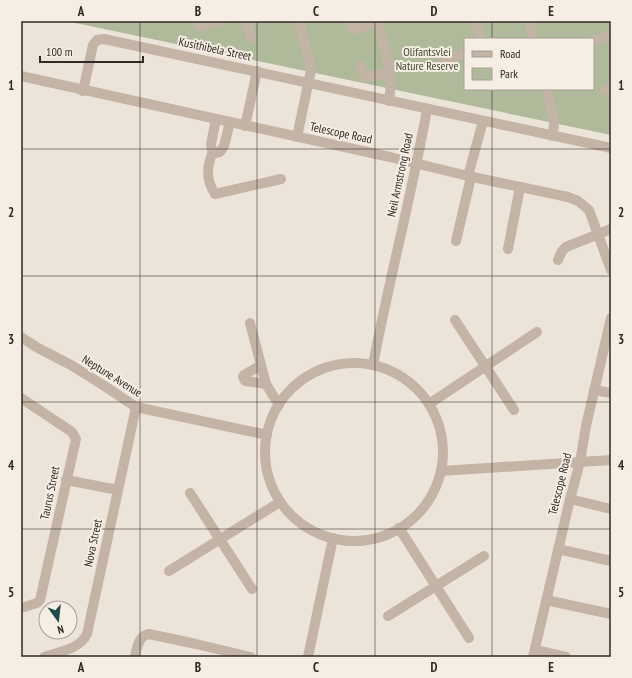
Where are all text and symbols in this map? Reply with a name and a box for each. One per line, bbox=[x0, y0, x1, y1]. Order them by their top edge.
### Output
text: A bbox=[77, 3, 85, 20]
text: B bbox=[195, 3, 201, 20]
text: C bbox=[313, 3, 319, 20]
text: D bbox=[431, 3, 438, 20]
text: E bbox=[548, 3, 554, 20]
street label: Kusithibela Street bbox=[177, 33, 253, 64]
scale bar bbox=[40, 38, 143, 64]
legend bbox=[464, 38, 594, 90]
text: 100 m bbox=[46, 44, 73, 59]
park label: Olifantsvlei Nature Reserve bbox=[396, 44, 458, 73]
text: Road bbox=[500, 46, 520, 61]
text: Park bbox=[500, 66, 518, 81]
text: 1 bbox=[8, 77, 14, 94]
text: 1 bbox=[618, 77, 624, 94]
street label: Telescope Road bbox=[309, 119, 374, 146]
street label: Neil Armstrong Road bbox=[383, 132, 416, 218]
text: 2 bbox=[8, 204, 14, 221]
text: 2 bbox=[618, 204, 624, 221]
text: 3 bbox=[8, 331, 14, 348]
text: 3 bbox=[618, 331, 624, 348]
street label: Neptune Avenue bbox=[79, 351, 145, 400]
street label: Telescope Road bbox=[545, 451, 574, 516]
text: 4 bbox=[8, 457, 15, 474]
text: 4 bbox=[618, 457, 625, 474]
street label: Taurus Street bbox=[37, 464, 63, 521]
street label: Nova Street bbox=[80, 517, 105, 568]
text: 5 bbox=[8, 584, 14, 601]
text: 5 bbox=[618, 584, 624, 601]
north arrow bbox=[38, 600, 78, 640]
text: N bbox=[56, 622, 65, 637]
text: A bbox=[77, 659, 85, 676]
text: B bbox=[195, 659, 201, 676]
text: C bbox=[313, 659, 319, 676]
text: D bbox=[431, 659, 438, 676]
text: E bbox=[548, 659, 554, 676]

